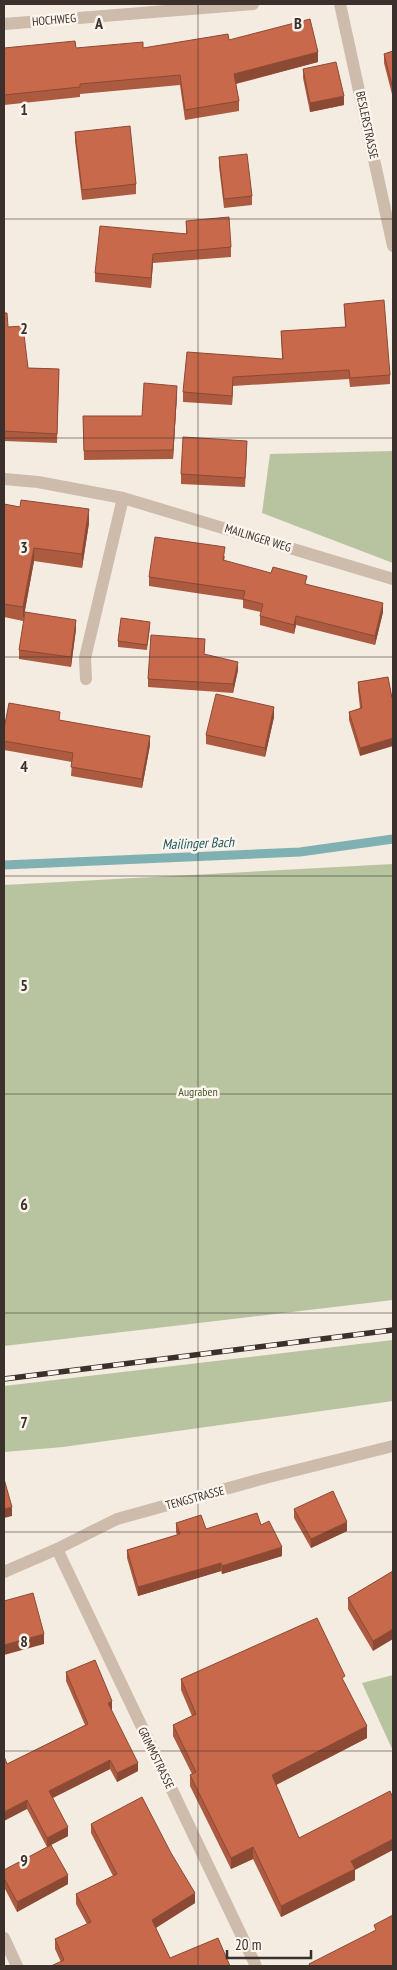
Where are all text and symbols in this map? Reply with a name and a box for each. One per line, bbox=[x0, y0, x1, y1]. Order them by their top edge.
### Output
street label: HOCHWEG bbox=[31, 10, 77, 29]
text: A bbox=[94, 13, 104, 33]
text: B bbox=[294, 13, 302, 33]
street label: BESLERSTRASSE bbox=[353, 90, 382, 160]
text: 1 bbox=[20, 99, 28, 119]
text: 2 bbox=[20, 318, 28, 338]
street label: MAILINGER WEG bbox=[223, 520, 293, 555]
text: 3 bbox=[20, 537, 28, 557]
text: 4 bbox=[20, 756, 28, 776]
water label: Mailinger Bach bbox=[162, 833, 235, 853]
text: 5 bbox=[20, 975, 28, 995]
park label: Augraben bbox=[178, 1084, 218, 1099]
text: 6 bbox=[20, 1194, 28, 1214]
text: 7 bbox=[20, 1412, 28, 1432]
street label: TENGSTRASSE bbox=[164, 1483, 226, 1513]
text: 8 bbox=[20, 1631, 28, 1651]
street label: GRIMMSTRASSE bbox=[135, 1724, 178, 1791]
text: 9 bbox=[20, 1850, 28, 1870]
scale bar bbox=[227, 1928, 311, 1960]
text: 20 m bbox=[235, 1935, 261, 1954]

